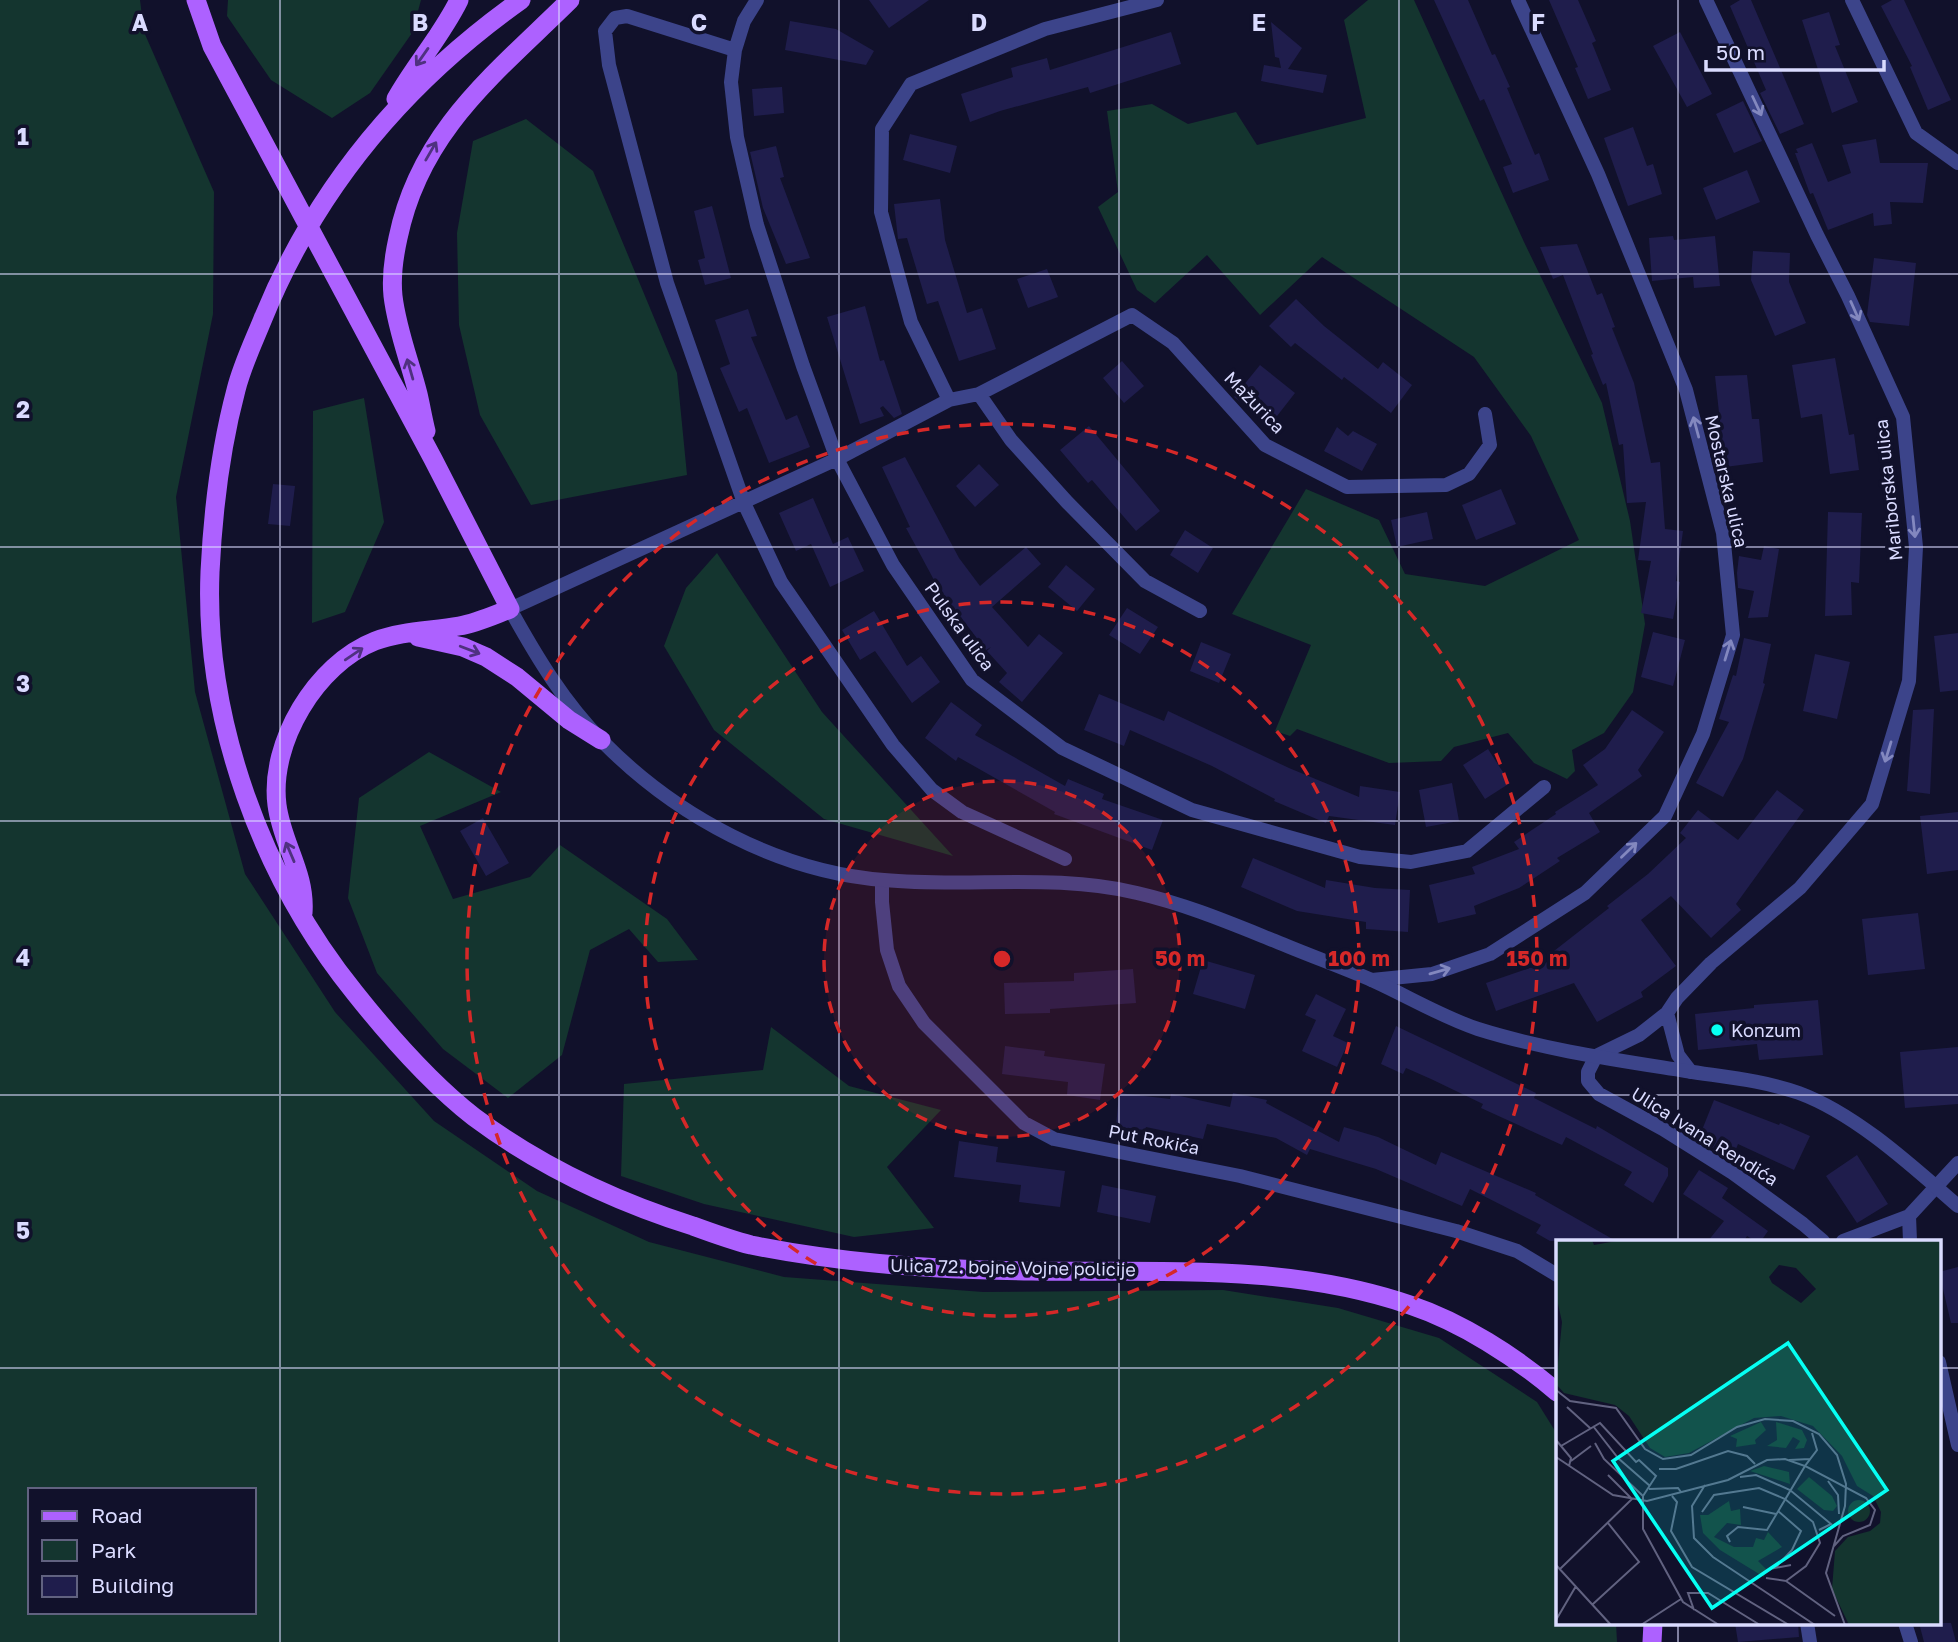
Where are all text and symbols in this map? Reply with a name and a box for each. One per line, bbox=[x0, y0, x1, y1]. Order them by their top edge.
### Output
text: A bbox=[132, 8, 149, 36]
text: B bbox=[412, 8, 428, 36]
text: C bbox=[691, 8, 707, 36]
text: D bbox=[971, 8, 987, 36]
text: E bbox=[1252, 8, 1266, 36]
text: F bbox=[1531, 8, 1545, 36]
scale bar bbox=[1706, 28, 1884, 72]
text: 50 m bbox=[1716, 39, 1765, 65]
one-way arrow bbox=[415, 47, 429, 66]
one-way arrow bbox=[1750, 95, 1764, 116]
text: 1 bbox=[17, 122, 29, 150]
one-way arrow bbox=[425, 141, 438, 162]
one-way arrow bbox=[1849, 300, 1862, 321]
one-way arrow bbox=[403, 358, 416, 380]
street label: Mažurica bbox=[1220, 366, 1290, 438]
text: 2 bbox=[16, 395, 30, 423]
street label: Mostarska ulica bbox=[1701, 412, 1753, 550]
one-way arrow bbox=[1689, 416, 1702, 439]
street label: Mariborska ulica bbox=[1870, 418, 1906, 562]
one-way arrow bbox=[1908, 516, 1921, 538]
street label: Pulska ulica bbox=[921, 577, 999, 675]
one-way arrow bbox=[1723, 639, 1736, 661]
one-way arrow bbox=[458, 645, 480, 658]
one-way arrow bbox=[344, 647, 364, 661]
text: 3 bbox=[16, 669, 30, 697]
one-way arrow bbox=[1881, 740, 1893, 762]
one-way arrow bbox=[283, 842, 296, 863]
one-way arrow bbox=[1620, 842, 1637, 859]
text: 4 bbox=[16, 943, 30, 971]
text: 50 m bbox=[1155, 945, 1205, 971]
text: 100 m bbox=[1328, 945, 1390, 971]
text: 150 m bbox=[1507, 945, 1567, 971]
centre of rings bbox=[990, 947, 1014, 971]
one-way arrow bbox=[1428, 963, 1450, 976]
place label: Konzum bbox=[1731, 1019, 1801, 1041]
marker: Konzum bbox=[1709, 1022, 1725, 1038]
street label: Ulica Ivana Rendića bbox=[1628, 1082, 1782, 1190]
street label: Put Rokića bbox=[1107, 1119, 1201, 1159]
text: 5 bbox=[16, 1216, 30, 1244]
inset map bbox=[1556, 1240, 1940, 1624]
street label: Ulica 72. bojne Vojne policije bbox=[890, 1254, 1136, 1280]
legend bbox=[28, 1488, 256, 1614]
text: Road bbox=[91, 1502, 142, 1528]
text: Park bbox=[91, 1537, 137, 1563]
text: Building bbox=[91, 1572, 174, 1598]

